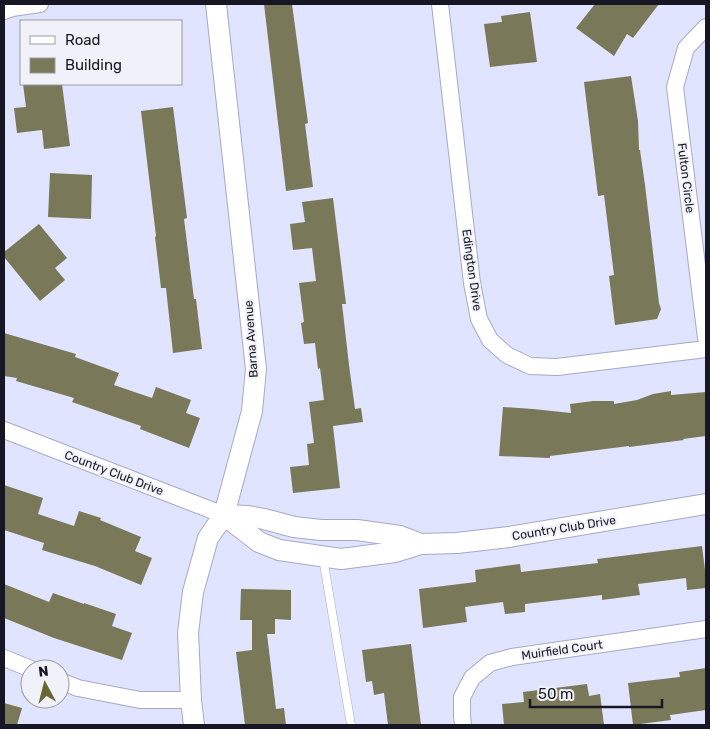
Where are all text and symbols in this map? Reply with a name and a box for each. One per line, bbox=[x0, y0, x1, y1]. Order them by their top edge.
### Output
legend bbox=[20, 20, 182, 85]
text: Road bbox=[65, 31, 101, 49]
text: Building bbox=[65, 56, 122, 74]
street label: Fulton Circle bbox=[675, 142, 697, 214]
street label: Edington Drive bbox=[459, 228, 485, 312]
street label: Barna Avenue bbox=[241, 299, 261, 378]
street label: Country Club Drive bbox=[63, 448, 166, 498]
street label: Country Club Drive bbox=[511, 513, 617, 543]
street label: Muirfield Court bbox=[520, 637, 604, 663]
north arrow bbox=[20, 659, 70, 709]
text: N bbox=[37, 663, 50, 681]
scale bar bbox=[530, 676, 662, 708]
text: 50 m bbox=[538, 685, 573, 703]

